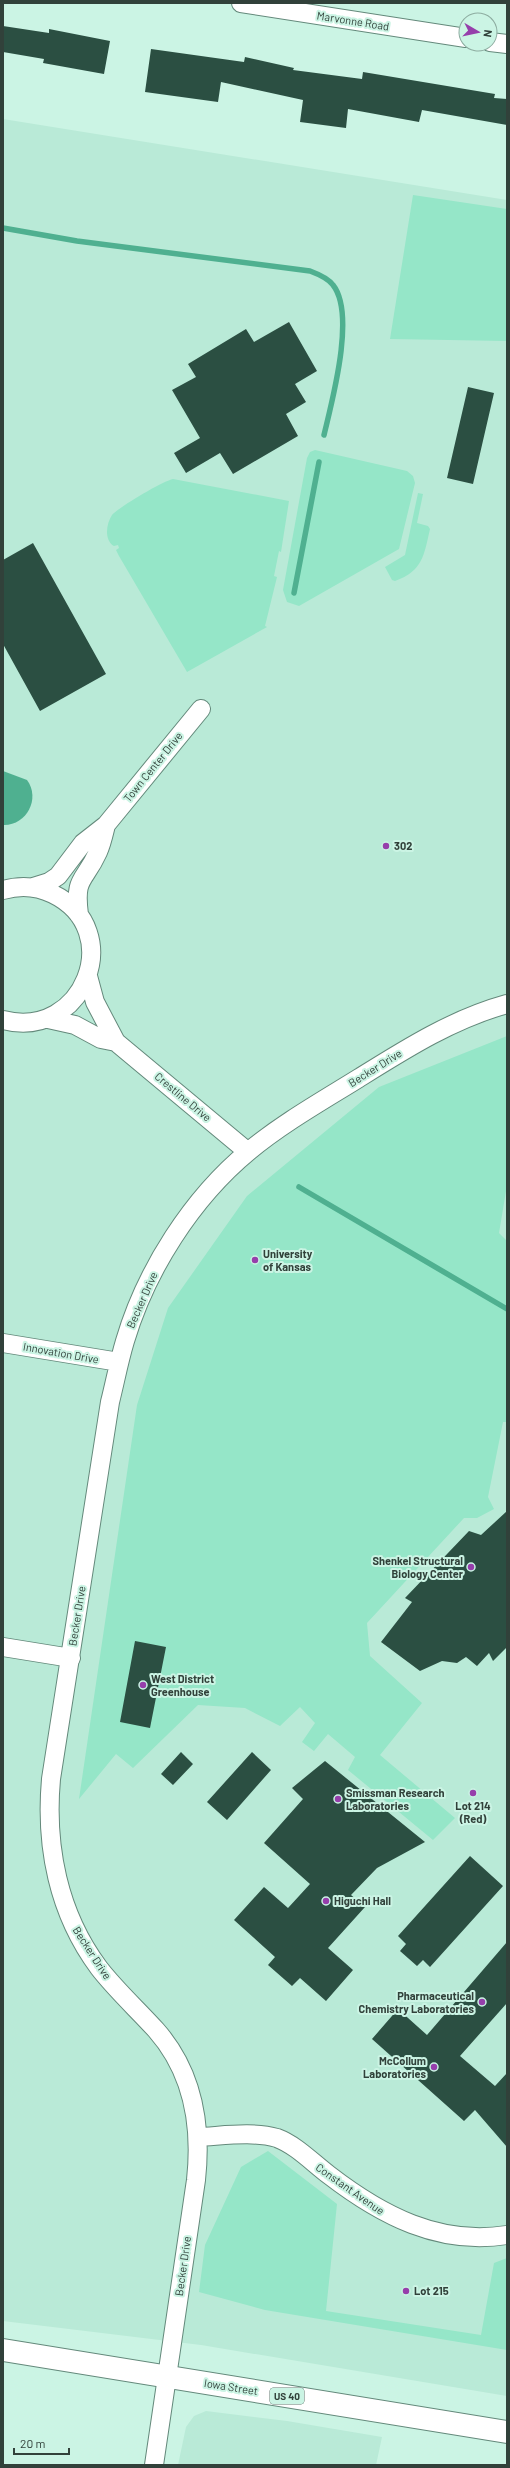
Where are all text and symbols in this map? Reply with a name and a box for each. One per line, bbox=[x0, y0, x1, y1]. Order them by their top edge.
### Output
street label: Marvonne Road bbox=[316, 8, 390, 33]
north arrow bbox=[458, 12, 498, 52]
text: N bbox=[481, 29, 495, 38]
street label: Town Center Drive bbox=[120, 729, 185, 804]
place label: 302 bbox=[394, 839, 412, 852]
marker: 302 bbox=[381, 841, 391, 851]
street label: Becker Drive bbox=[346, 1046, 404, 1089]
street label: Crestline Drive bbox=[153, 1069, 214, 1124]
place label: University of Kansas bbox=[263, 1247, 313, 1273]
marker: University of Kansas bbox=[250, 1255, 260, 1265]
street label: Becker Drive bbox=[123, 1269, 160, 1330]
street label: Innovation Drive bbox=[22, 1339, 100, 1366]
place label: Shenkel Structural Biology Center bbox=[373, 1554, 464, 1580]
marker: Shenkel Structural Biology Center bbox=[466, 1562, 476, 1572]
street label: Becker Drive bbox=[65, 1585, 88, 1647]
place label: West District Greenhouse bbox=[151, 1672, 214, 1698]
marker: West District Greenhouse bbox=[138, 1680, 148, 1690]
place label: Smissman Research Laboratories bbox=[346, 1786, 445, 1812]
marker: Lot 214 (Red) bbox=[468, 1788, 478, 1798]
marker: Smissman Research Laboratories bbox=[333, 1794, 343, 1804]
place label: Lot 214 (Red) bbox=[455, 1799, 491, 1825]
place label: Higuchi Hall bbox=[334, 1894, 391, 1907]
marker: Higuchi Hall bbox=[321, 1896, 331, 1906]
street label: Becker Drive bbox=[71, 1924, 114, 1982]
place label: Pharmaceutical Chemistry Laboratories bbox=[359, 1989, 474, 2015]
marker: Pharmaceutical Chemistry Laboratories bbox=[477, 1997, 487, 2007]
place label: McCollum Laboratories bbox=[363, 2054, 426, 2080]
marker: McCollum Laboratories bbox=[429, 2062, 439, 2072]
street label: Constant Avenue bbox=[314, 2160, 387, 2217]
street label: Becker Drive bbox=[172, 2235, 193, 2297]
place label: Lot 215 bbox=[414, 2284, 449, 2297]
marker: Lot 215 bbox=[401, 2286, 411, 2296]
street label: Iowa Street bbox=[203, 2376, 259, 2397]
road number: US 40 bbox=[270, 2388, 304, 2404]
scale bar bbox=[14, 2430, 69, 2456]
text: 20 m bbox=[20, 2436, 46, 2450]

